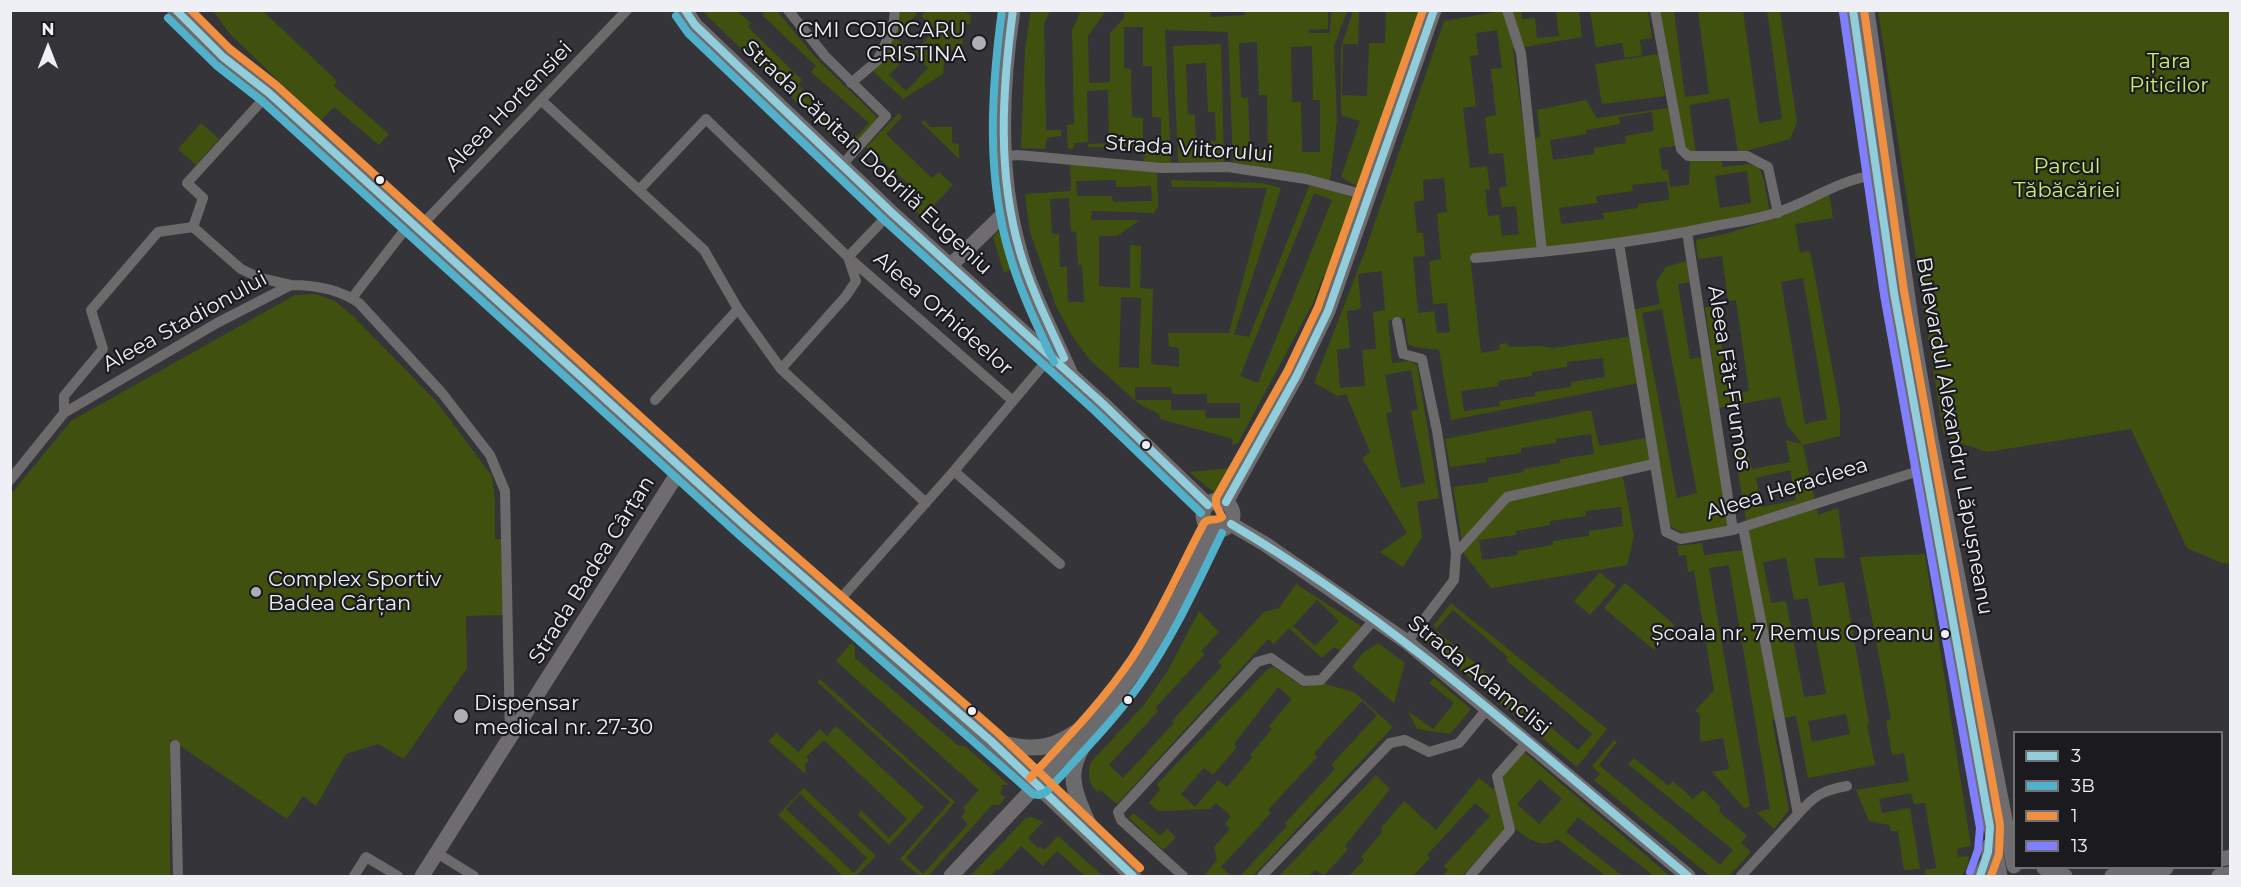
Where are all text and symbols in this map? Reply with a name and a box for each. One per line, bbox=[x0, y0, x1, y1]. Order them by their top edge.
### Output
north arrow bbox=[18, 18, 78, 78]
place label: CMI COJOCARU CRISTINA bbox=[798, 18, 966, 68]
text: N bbox=[42, 20, 54, 39]
marker: CMI COJOCARU CRISTINA bbox=[970, 34, 988, 52]
street label: Aleea Hortensiei bbox=[440, 36, 578, 178]
street label: Strada Căpitan Dobrilă Eugeniu bbox=[737, 36, 997, 280]
park label: Țara Piticilor bbox=[2129, 49, 2209, 99]
street label: Strada Viitorului bbox=[1104, 131, 1274, 167]
park label: Parcul Tăbăcăriei bbox=[2014, 154, 2120, 204]
unlabelled marker bbox=[374, 174, 386, 186]
street label: Aleea Orhideelor bbox=[868, 247, 1018, 381]
street label: Bulevardul Alexandru Lăpușneanu bbox=[1910, 255, 1998, 617]
street label: Aleea Stadionului bbox=[98, 266, 272, 378]
street label: Aleea Făt-Frumos bbox=[1702, 284, 1756, 472]
unlabelled marker bbox=[1140, 439, 1152, 451]
street label: Aleea Heracleea bbox=[1703, 452, 1871, 526]
street label: Strada Badea Cârțan bbox=[524, 471, 660, 669]
place label: Complex Sportiv Badea Cârțan bbox=[268, 567, 441, 617]
marker: Complex Sportiv Badea Cârțan bbox=[249, 585, 263, 599]
street label: Strada Adamclisi bbox=[1403, 611, 1555, 741]
place label: Școala nr. 7 Remus Opreanu bbox=[1651, 622, 1934, 646]
marker: Școala nr. 7 Remus Opreanu bbox=[1939, 628, 1951, 640]
place label: Dispensar medical nr. 27-30 bbox=[474, 691, 653, 741]
unlabelled marker bbox=[1122, 694, 1134, 706]
unlabelled marker bbox=[966, 705, 978, 717]
marker: Dispensar medical nr. 27-30 bbox=[452, 707, 470, 725]
legend bbox=[2013, 731, 2223, 869]
text: 3 bbox=[2071, 745, 2081, 767]
text: 3B bbox=[2071, 775, 2095, 797]
text: 1 bbox=[2071, 805, 2078, 827]
text: 13 bbox=[2071, 835, 2088, 857]

